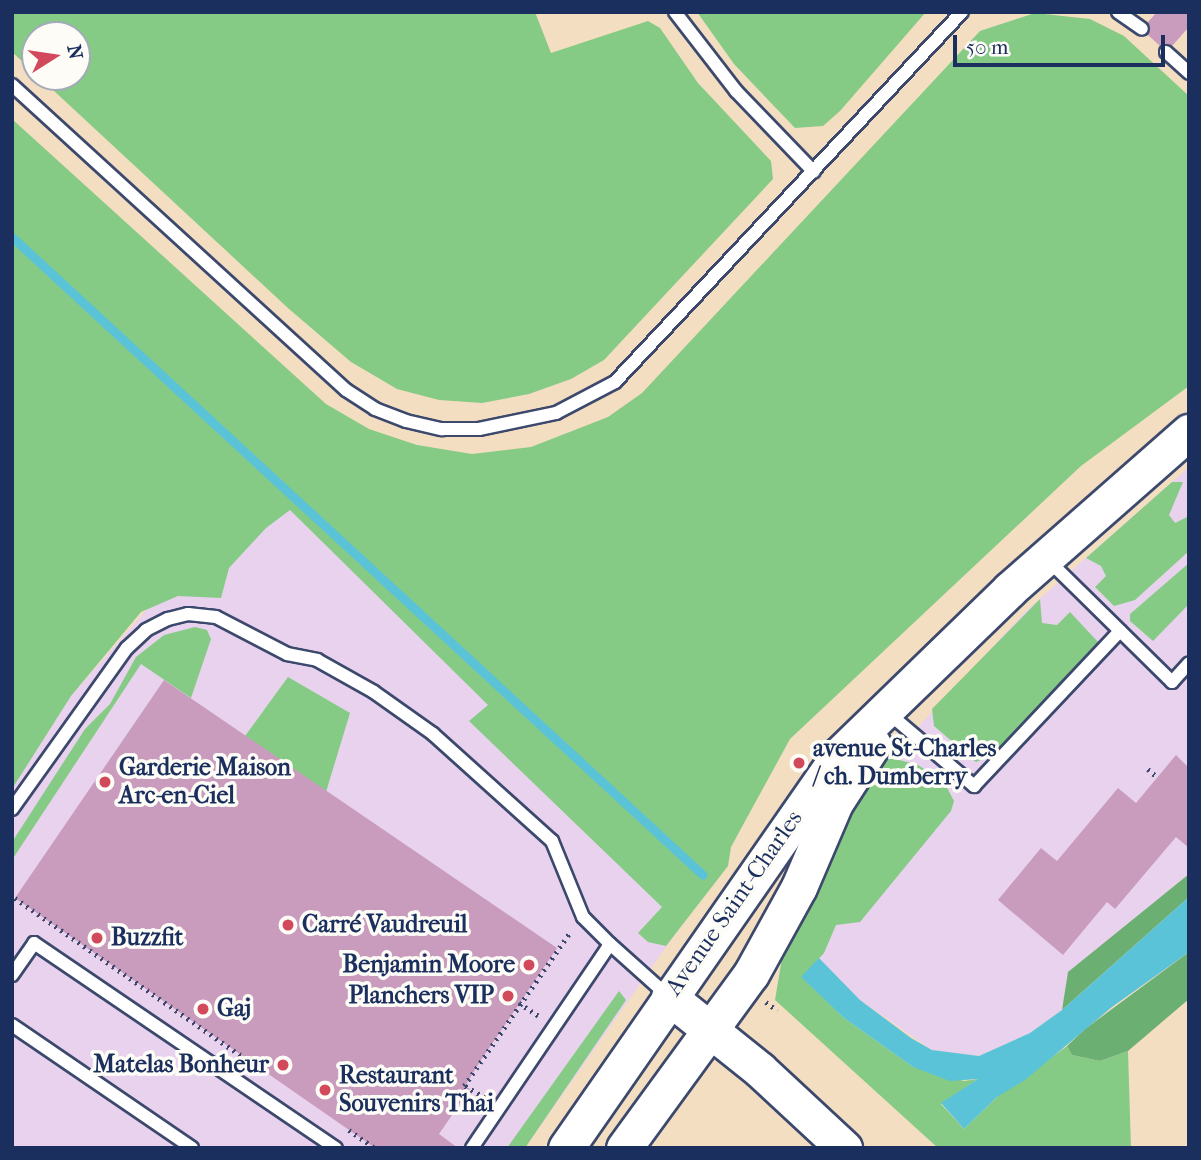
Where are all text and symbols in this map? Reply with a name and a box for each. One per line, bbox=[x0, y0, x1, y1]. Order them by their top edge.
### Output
north arrow bbox=[21, 21, 91, 91]
scale bar bbox=[956, 21, 1168, 65]
text: 50 m bbox=[966, 35, 1009, 59]
text: N bbox=[62, 43, 87, 61]
place label: avenue St-Charles / ch. Dumberry bbox=[813, 735, 996, 791]
place label: Garderie Maison Arc-en-Ciel bbox=[119, 754, 291, 810]
marker: avenue St-Charles / ch. Dumberry bbox=[791, 755, 807, 771]
marker: Garderie Maison Arc-en-Ciel bbox=[97, 774, 113, 790]
street label: Avenue Saint-Charles bbox=[659, 805, 809, 1001]
place label: Carré Vaudreuil bbox=[302, 911, 467, 939]
marker: Carré Vaudreuil bbox=[280, 917, 296, 933]
place label: Buzzfit bbox=[111, 924, 183, 952]
marker: Buzzfit bbox=[89, 930, 105, 946]
place label: Benjamin Moore bbox=[343, 951, 515, 979]
marker: Benjamin Moore bbox=[521, 957, 537, 973]
place label: Planchers VIP bbox=[349, 982, 494, 1010]
marker: Planchers VIP bbox=[500, 988, 516, 1004]
place label: Gaj bbox=[217, 995, 251, 1023]
marker: Gaj bbox=[195, 1001, 211, 1017]
place label: Matelas Bonheur bbox=[93, 1051, 269, 1079]
marker: Matelas Bonheur bbox=[275, 1057, 291, 1073]
place label: Restaurant Souvenirs Thai bbox=[339, 1062, 494, 1118]
marker: Restaurant Souvenirs Thai bbox=[317, 1082, 333, 1098]

